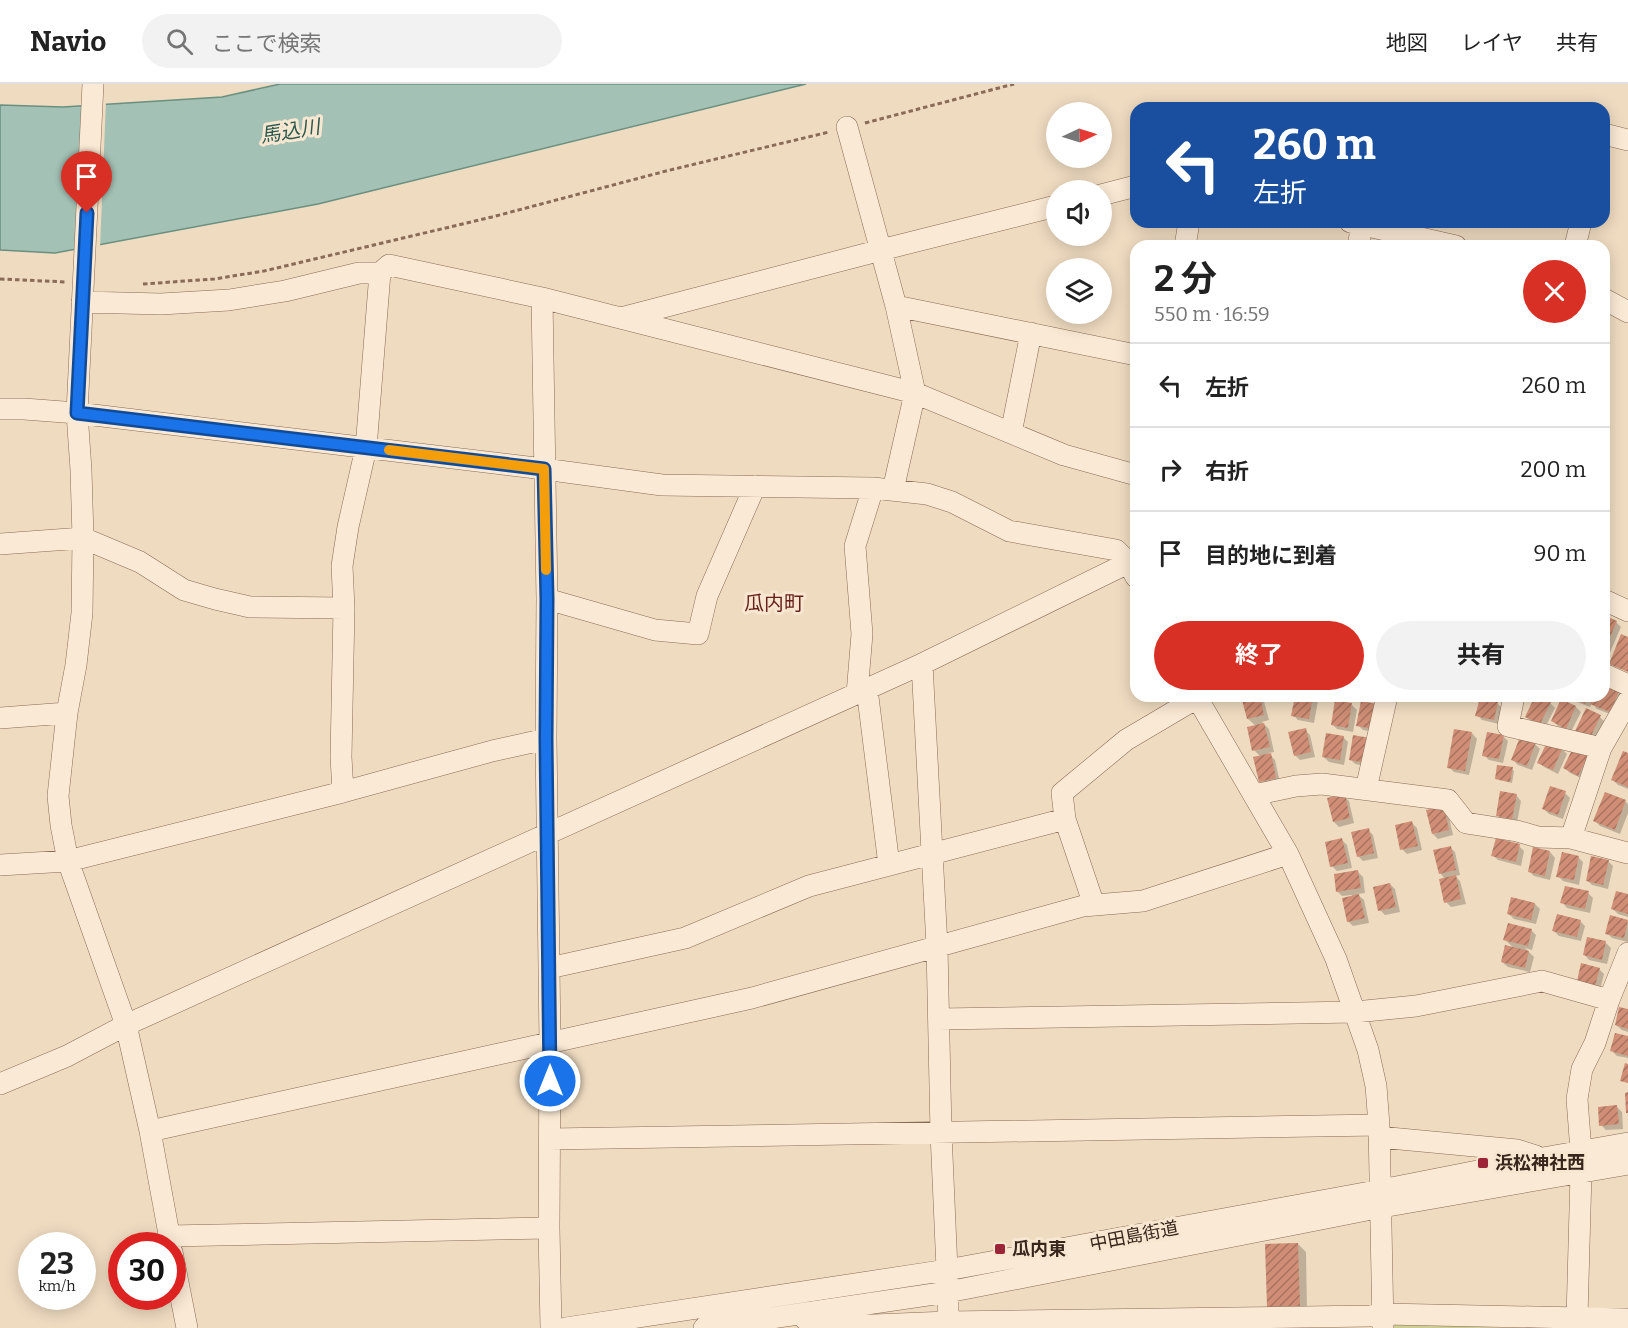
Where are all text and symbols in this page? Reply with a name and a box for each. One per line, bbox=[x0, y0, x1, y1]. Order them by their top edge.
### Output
search box bbox=[142, 14, 562, 68]
text: Navio bbox=[30, 25, 106, 58]
icon: search bbox=[163, 25, 196, 58]
text: ここで検索 bbox=[211, 30, 321, 57]
text: 地図 bbox=[1386, 30, 1428, 56]
text: レイヤ bbox=[1461, 30, 1523, 56]
text: 共有 bbox=[1556, 30, 1598, 56]
north arrow bbox=[1046, 102, 1112, 168]
map controls bbox=[1046, 102, 1112, 324]
water label: 馬込川 bbox=[258, 114, 323, 148]
text: 260 m bbox=[1253, 120, 1376, 170]
icon: left bbox=[1154, 126, 1232, 204]
pin bbox=[61, 151, 112, 213]
icon: arrive bbox=[70, 160, 103, 193]
text: 左折 bbox=[1253, 177, 1307, 209]
button: sound bbox=[1046, 180, 1112, 246]
text: 2 分 bbox=[1154, 257, 1217, 301]
button: layers bbox=[1046, 258, 1112, 324]
button: close bbox=[1523, 260, 1586, 323]
text: 550 m · 16:59 bbox=[1154, 302, 1270, 326]
icon: left bbox=[1154, 369, 1187, 402]
text: 260 m bbox=[1522, 372, 1586, 399]
text: 左折 bbox=[1205, 374, 1249, 401]
icon: right bbox=[1154, 453, 1187, 486]
text: 200 m bbox=[1520, 456, 1586, 483]
text: 右折 bbox=[1205, 458, 1249, 485]
icon: arrive bbox=[1154, 537, 1187, 570]
text: 90 m bbox=[1534, 540, 1586, 567]
text: 目的地に到着 bbox=[1205, 542, 1337, 569]
district label: 瓜内町 bbox=[744, 591, 804, 615]
button: 終了 bbox=[1154, 621, 1364, 690]
button: 共有 bbox=[1376, 621, 1586, 690]
position arrow bbox=[518, 1049, 582, 1113]
place label: 浜松神社西 bbox=[1495, 1152, 1585, 1174]
marker: 浜松神社西 bbox=[1476, 1156, 1490, 1170]
street label: 中田島街道 bbox=[1088, 1217, 1180, 1255]
speed limit sign: 30 bbox=[108, 1232, 186, 1310]
place label: 瓜内東 bbox=[1012, 1238, 1066, 1260]
marker: 瓜内東 bbox=[993, 1242, 1007, 1256]
text: 23 bbox=[40, 1246, 74, 1282]
text: km/h bbox=[38, 1277, 76, 1295]

